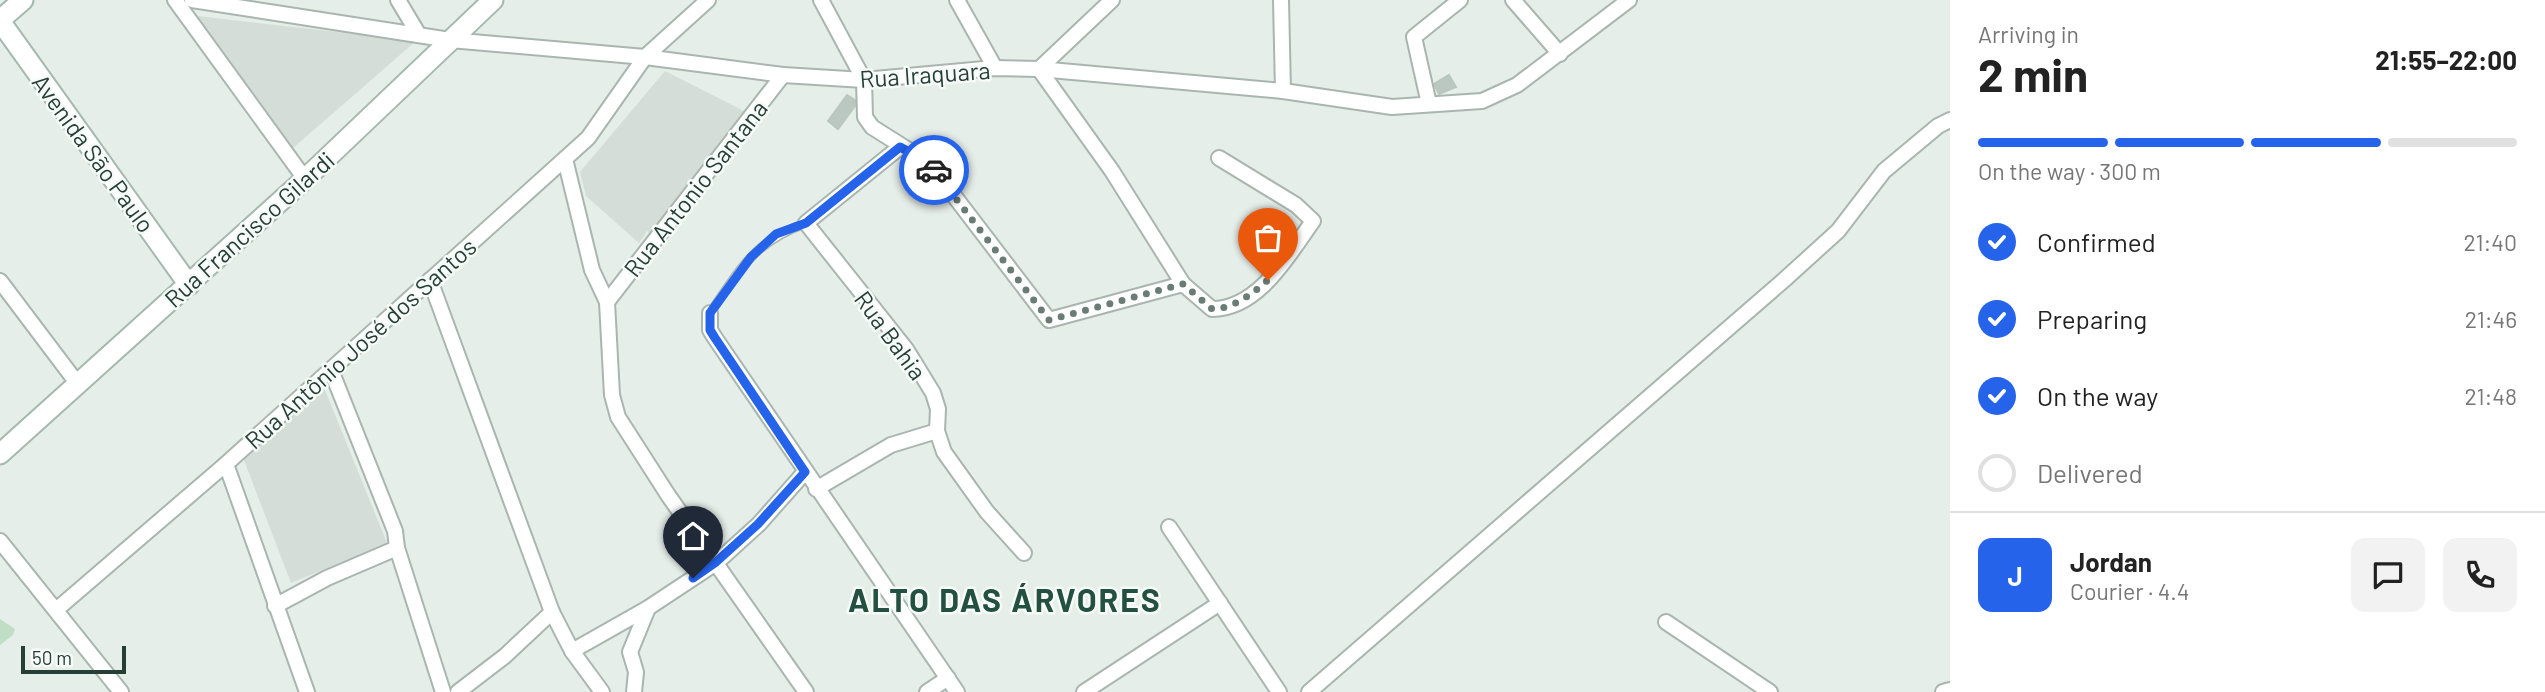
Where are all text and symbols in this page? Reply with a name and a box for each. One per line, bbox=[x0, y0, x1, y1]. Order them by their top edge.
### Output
text: Arriving in bbox=[1978, 20, 2079, 48]
text: 21:55–22:00 bbox=[2375, 44, 2517, 75]
text: 2 min bbox=[1978, 46, 2088, 101]
street label: Rua Iraquara bbox=[859, 55, 991, 93]
street label: Avenida São Paulo bbox=[27, 68, 161, 238]
street label: Rua Antonio Santana bbox=[617, 94, 773, 282]
courier bbox=[899, 135, 969, 205]
street label: Rua Francisco Gilardi bbox=[158, 145, 340, 313]
icon: car bbox=[915, 151, 953, 189]
text: On the way · 300 m bbox=[1978, 157, 2161, 185]
pin bbox=[1238, 208, 1298, 280]
icon: bag bbox=[1249, 219, 1287, 257]
icon: check bbox=[1978, 223, 2016, 261]
text: Confirmed bbox=[2037, 226, 2156, 257]
text: 21:40 bbox=[2463, 228, 2517, 256]
street label: Rua Antônio José dos Santos bbox=[238, 231, 482, 455]
street label: Rua Bahia bbox=[849, 285, 933, 385]
icon: check bbox=[1978, 300, 2016, 338]
text: Preparing bbox=[2037, 303, 2147, 334]
text: 21:46 bbox=[2465, 305, 2517, 333]
icon: check bbox=[1978, 377, 2016, 415]
text: On the way bbox=[2037, 380, 2158, 411]
text: 21:48 bbox=[2464, 382, 2517, 410]
text: Delivered bbox=[2037, 457, 2143, 488]
pin bbox=[663, 506, 723, 578]
icon: home bbox=[674, 517, 712, 555]
button: chat bbox=[2351, 538, 2425, 612]
button: phone bbox=[2443, 538, 2517, 612]
text: Jordan bbox=[2070, 546, 2152, 577]
text: J bbox=[2007, 560, 2023, 591]
text: Courier · 4.4 bbox=[2070, 577, 2189, 605]
district label: ALTO DAS ÁRVORES bbox=[848, 580, 1162, 618]
scale bar bbox=[21, 643, 126, 675]
text: 50 m bbox=[32, 646, 72, 669]

